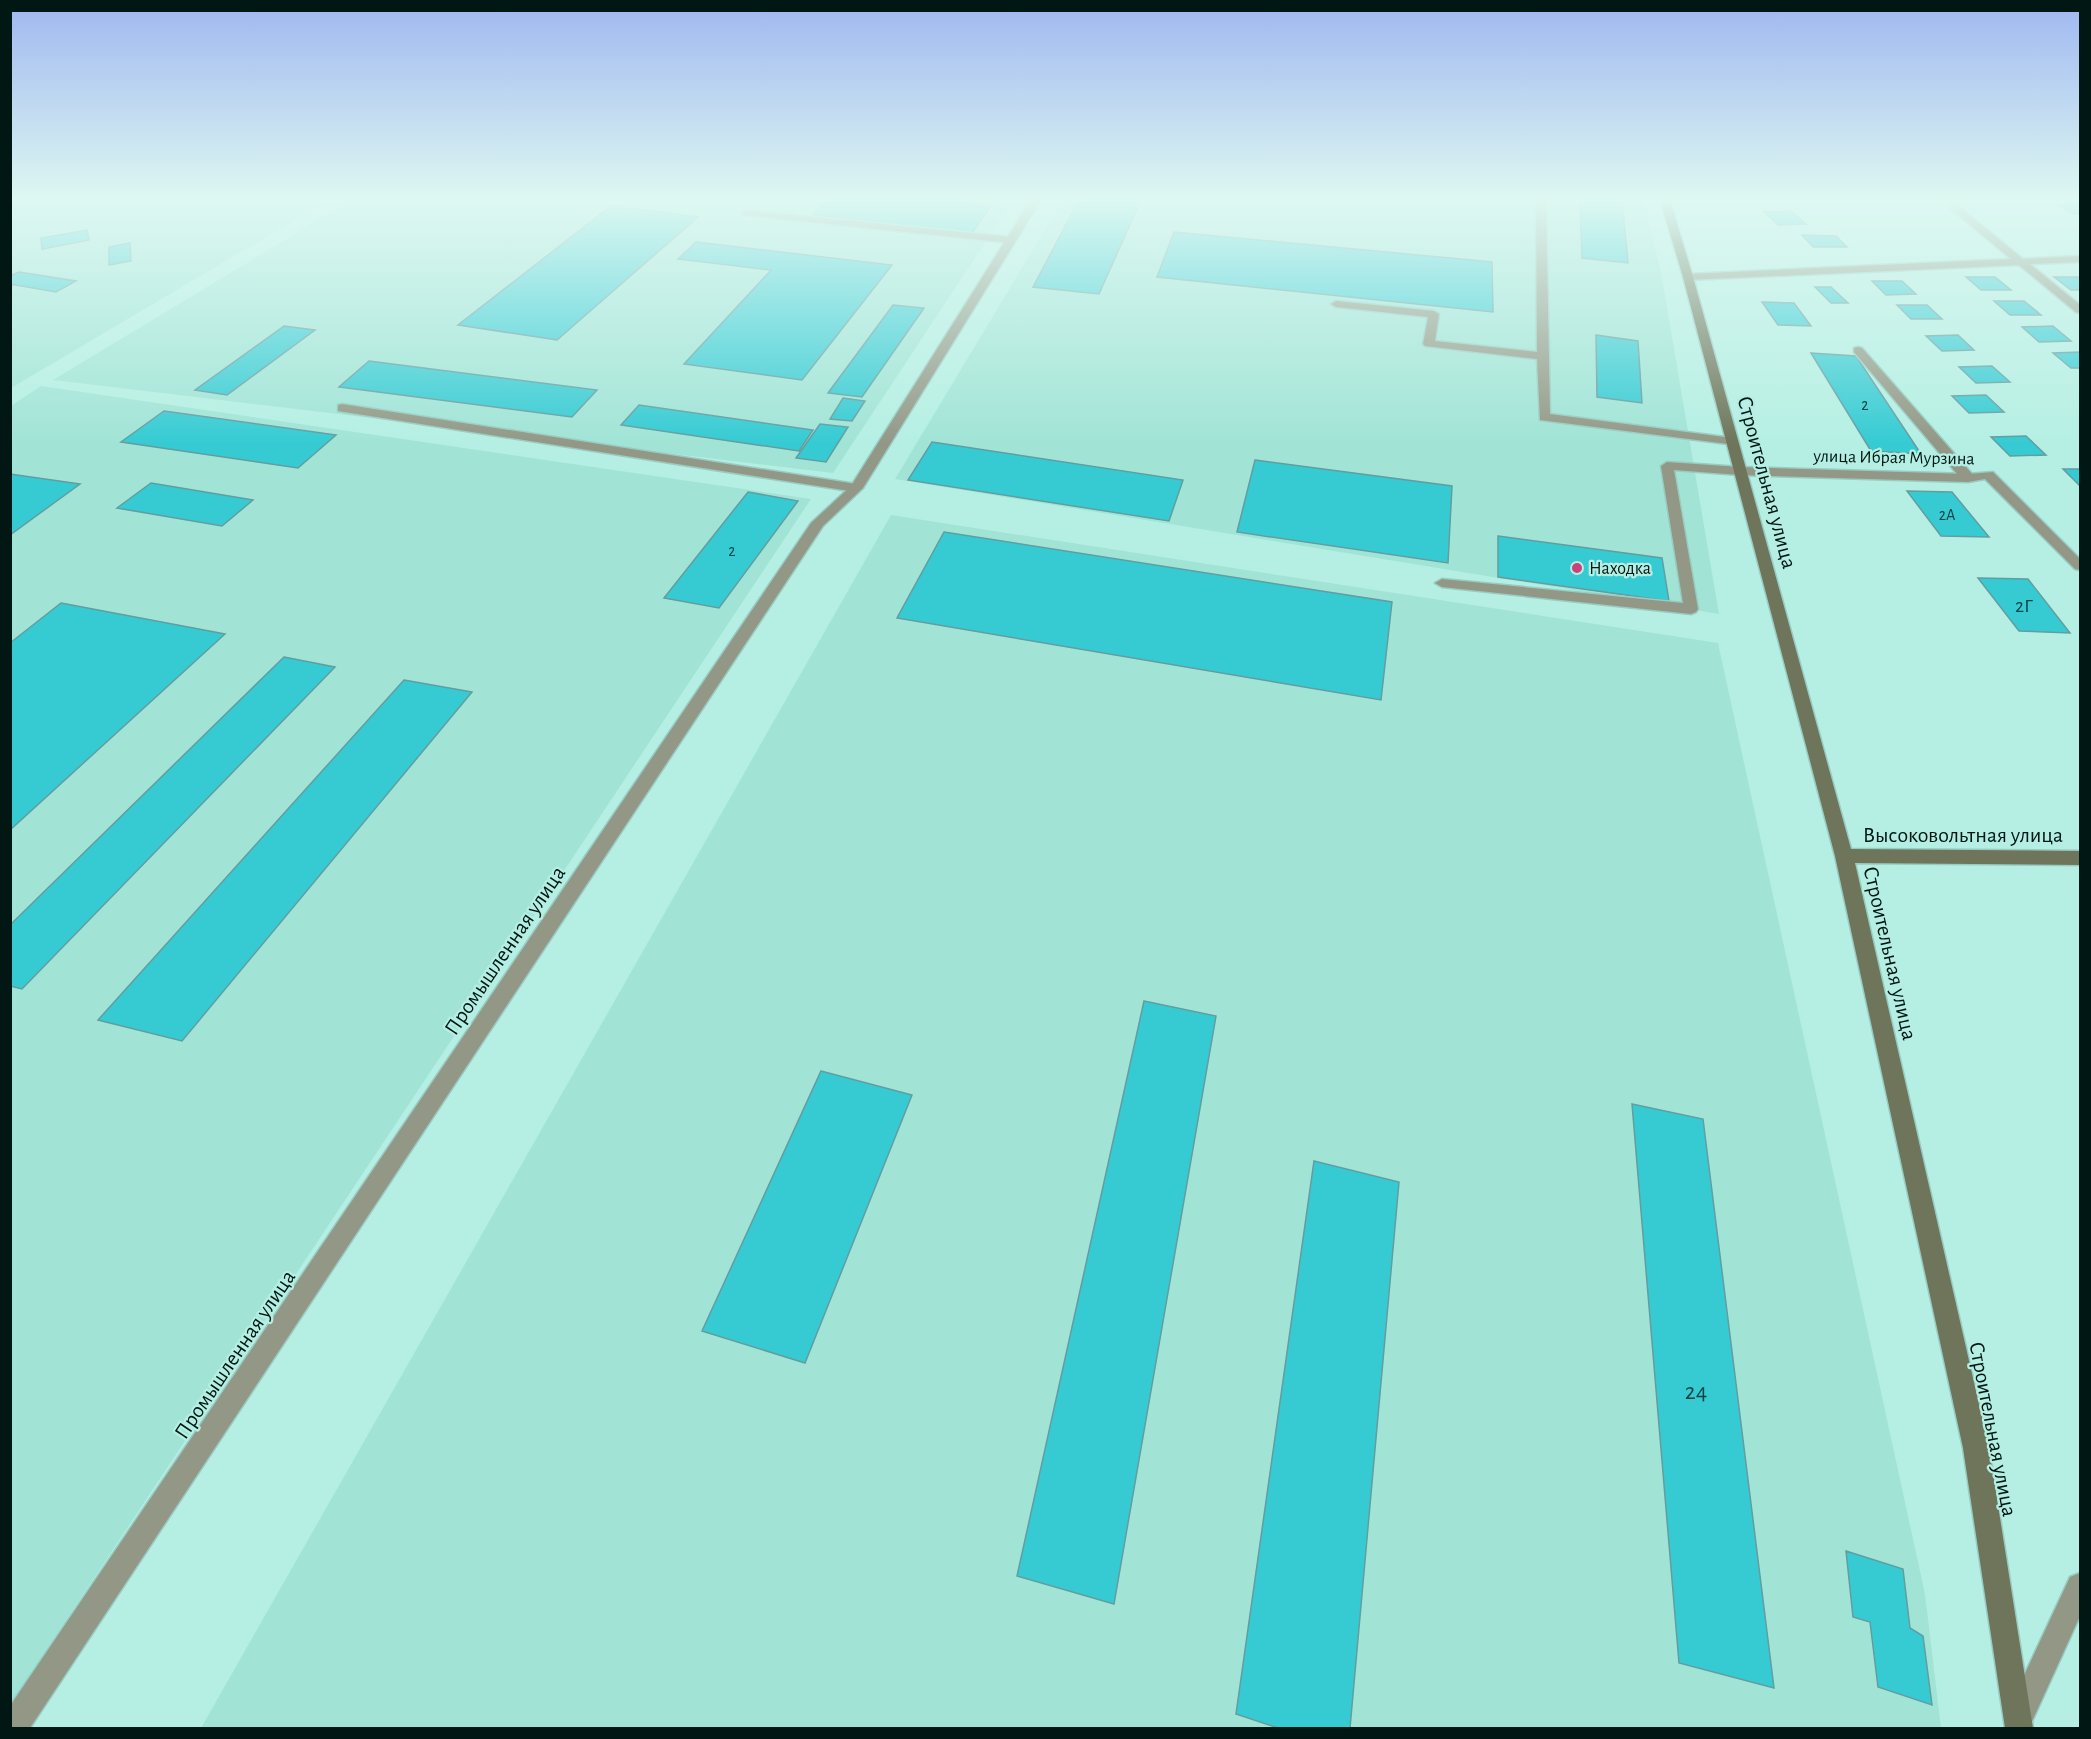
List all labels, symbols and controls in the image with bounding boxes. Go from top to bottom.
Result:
street label: Строительная улица [1733,394,1801,571]
house number: 2 [1861,397,1869,413]
street label: улица Ибрая Мурзина [1812,447,1975,468]
house number: 2А [1939,507,1956,523]
house number: 2 [728,543,736,559]
place label: Находка [1589,560,1651,578]
marker: Находка [1570,561,1584,575]
house number: 2Г [2015,596,2033,616]
street label: Высоковольтная улица [1863,824,2063,846]
street label: Промышленная улица [440,862,569,1039]
street label: Строительная улица [1859,864,1921,1042]
street label: Промышленная улица [170,1266,299,1443]
street label: Строительная улица [1965,1340,2021,1518]
house number: 24 [1685,1380,1707,1404]

